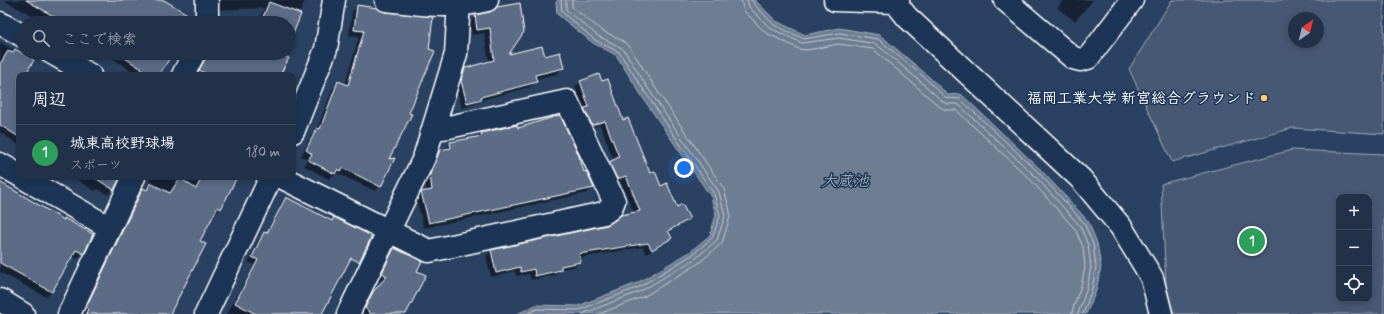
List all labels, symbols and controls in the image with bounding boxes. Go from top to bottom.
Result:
north arrow [1288,12,1324,48]
search box [16,16,296,60]
icon: search [30,27,52,49]
text: ここで検索 [62,30,137,50]
text: 周辺 [32,89,66,111]
place label: 福岡工業大学 新宮総合グラウンド [1027,89,1256,109]
marker: 福岡工業大学 新宮総合グラウンド [1259,93,1269,103]
text: 城東高校野球場 [70,134,175,154]
text: 1 [42,144,48,161]
text: 180 m [245,144,280,161]
text: スポーツ [70,157,122,174]
your location [674,158,694,178]
water label: 大蔵池 [821,171,870,192]
map controls [1336,194,1372,302]
button: + [1336,194,1372,230]
pin: 1 [1239,226,1265,256]
button: − [1336,230,1372,266]
button: locate [1336,266,1372,302]

